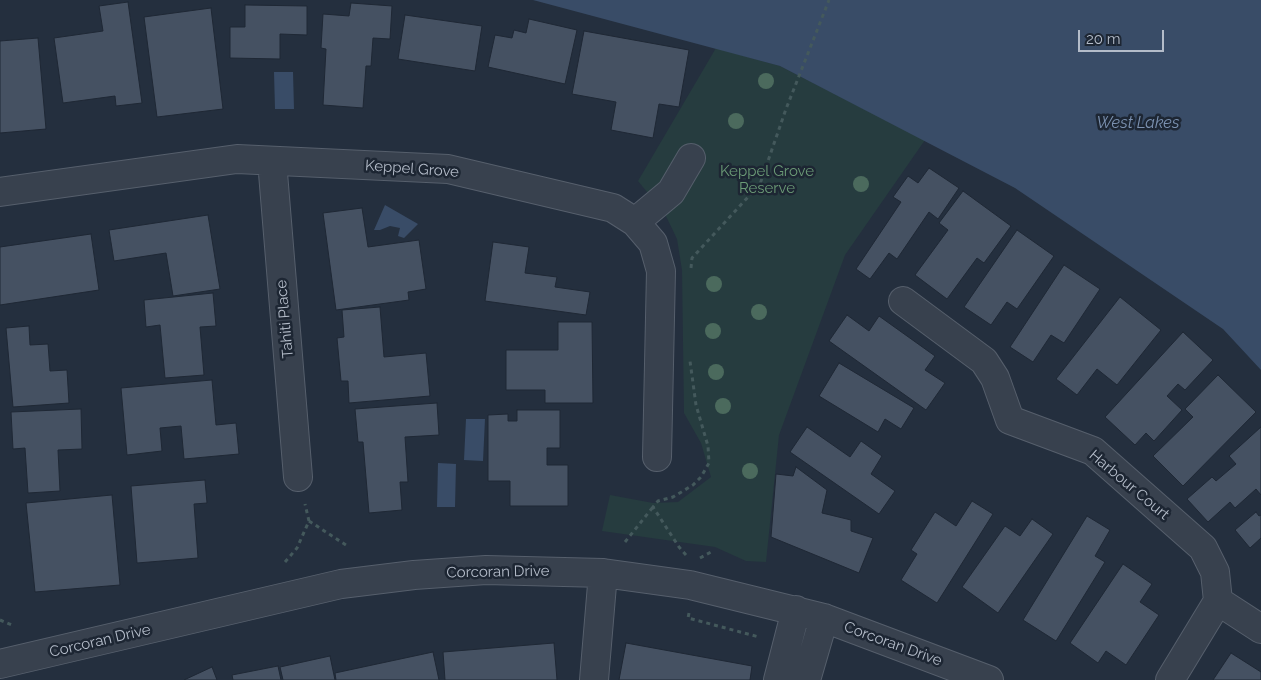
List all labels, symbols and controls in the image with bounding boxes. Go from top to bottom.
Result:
scale bar [1081,20,1167,52]
text: 20 m [1086,30,1121,48]
water label: West Lakes [1097,113,1179,133]
street label: Keppel Grove [364,157,460,181]
park label: Keppel Grove Reserve [720,162,814,197]
street label: Tahiti Place [273,279,297,359]
street label: Harbour Court [1085,446,1173,524]
street label: Corcoran Drive [446,562,550,582]
street label: Corcoran Drive [841,618,945,670]
street label: Corcoran Drive [48,621,152,661]

